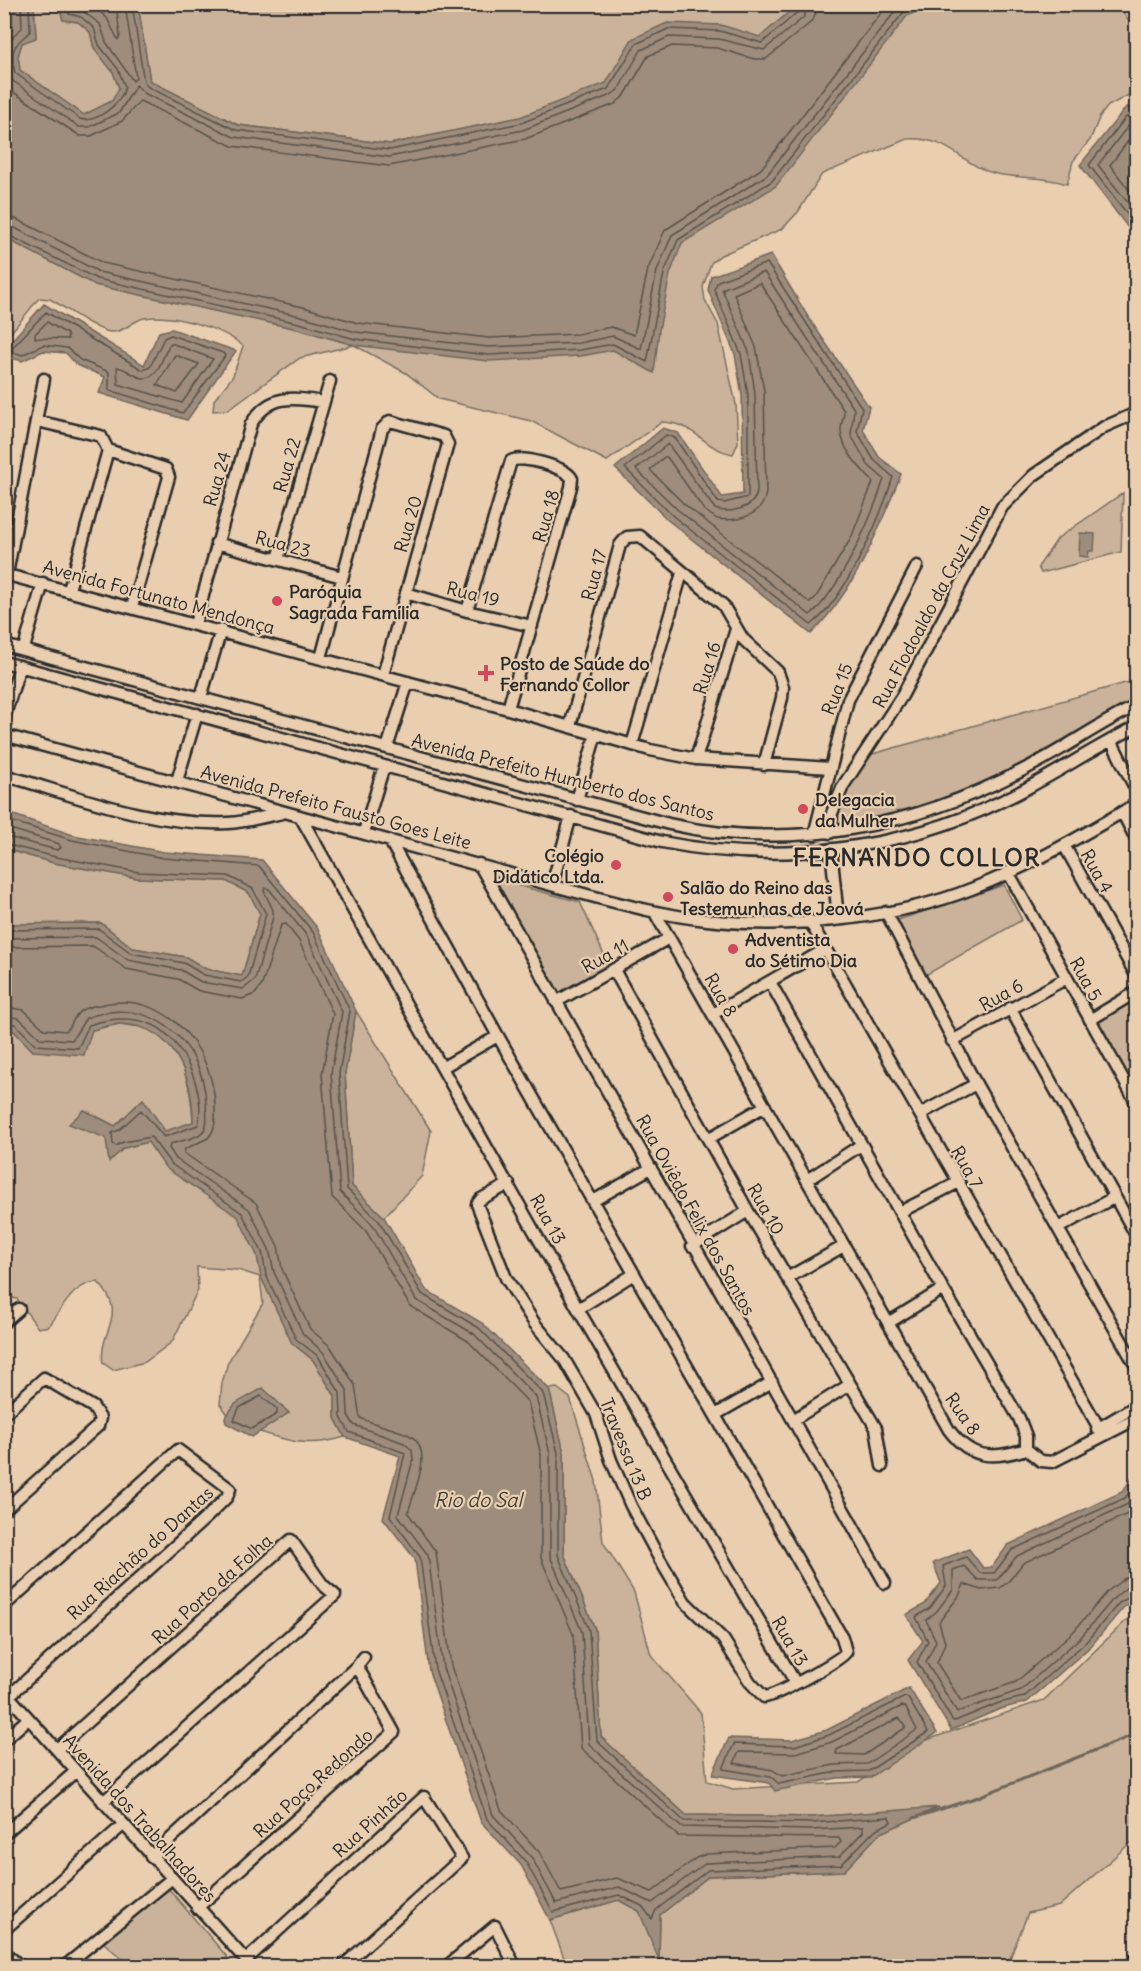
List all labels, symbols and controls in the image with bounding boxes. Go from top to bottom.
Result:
street label: Rua 22 [268,435,306,495]
street label: Rua 24 [198,449,236,509]
street label: Rua 18 [528,487,564,545]
street label: Rua 20 [389,493,427,555]
street label: Rua Flodoaldo da Cruz Lima [867,500,995,712]
street label: Rua 23 [253,526,313,562]
street label: Rua 17 [576,547,612,603]
street label: Avenida Fortunato Mendonça [41,555,277,639]
street label: Rua 19 [444,576,502,612]
place label: Paróquia Sagrada Família [289,580,420,624]
marker: Paróquia Sagrada Família [270,594,284,608]
street label: Rua 16 [688,639,726,697]
place label: Posto de Saúde do Fernando Collor [500,652,650,696]
street label: Rua 15 [816,660,858,718]
marker: Posto de Saúde do Fernando Collor [477,664,495,682]
street label: Avenida Prefeito Humberto dos Santos [409,728,717,826]
street label: Avenida Prefeito Fausto Goes Leite [198,760,474,854]
place label: Delegacia da Mulher [815,788,897,832]
marker: Delegacia da Mulher [796,802,810,816]
district label: FERNANDO COLLOR [793,842,1041,872]
place label: Colégio Didático Ltda. [493,844,604,888]
street label: Rua 4 [1076,845,1118,897]
marker: Colégio Didático Ltda. [609,858,623,872]
place label: Salão do Reino das Testemunhas de Jeová [680,876,864,920]
marker: Salão do Reino das Testemunhas de Jeová [661,890,675,904]
place label: Adventista do Sétimo Dia [745,928,857,972]
street label: Rua 11 [577,934,633,978]
marker: Adventista do Sétimo Dia [726,942,740,956]
street label: Rua 5 [1065,953,1107,1005]
street label: Rua 8 [699,969,743,1021]
street label: Rua 6 [975,974,1027,1016]
street label: Rua Oviêdo Felix dos Santos [631,1111,761,1319]
street label: Rua 7 [946,1142,988,1192]
street label: Rua 10 [742,1179,790,1239]
street label: Rua 13 [525,1190,571,1248]
street label: Rua 8 [940,1388,986,1440]
street label: Travessa 13 B [595,1394,657,1504]
street label: Rua Riachão do Dantas [62,1481,218,1625]
water label: Rio do Sal [434,1487,525,1512]
street label: Rua Porto da Folha [147,1529,277,1649]
street label: Rua 13 [767,1612,813,1670]
street label: Rua Poço Redondo [248,1723,378,1843]
street label: Avenida dos Trabalhadores [58,1729,222,1907]
street label: Rua Pinhão [328,1784,412,1862]

